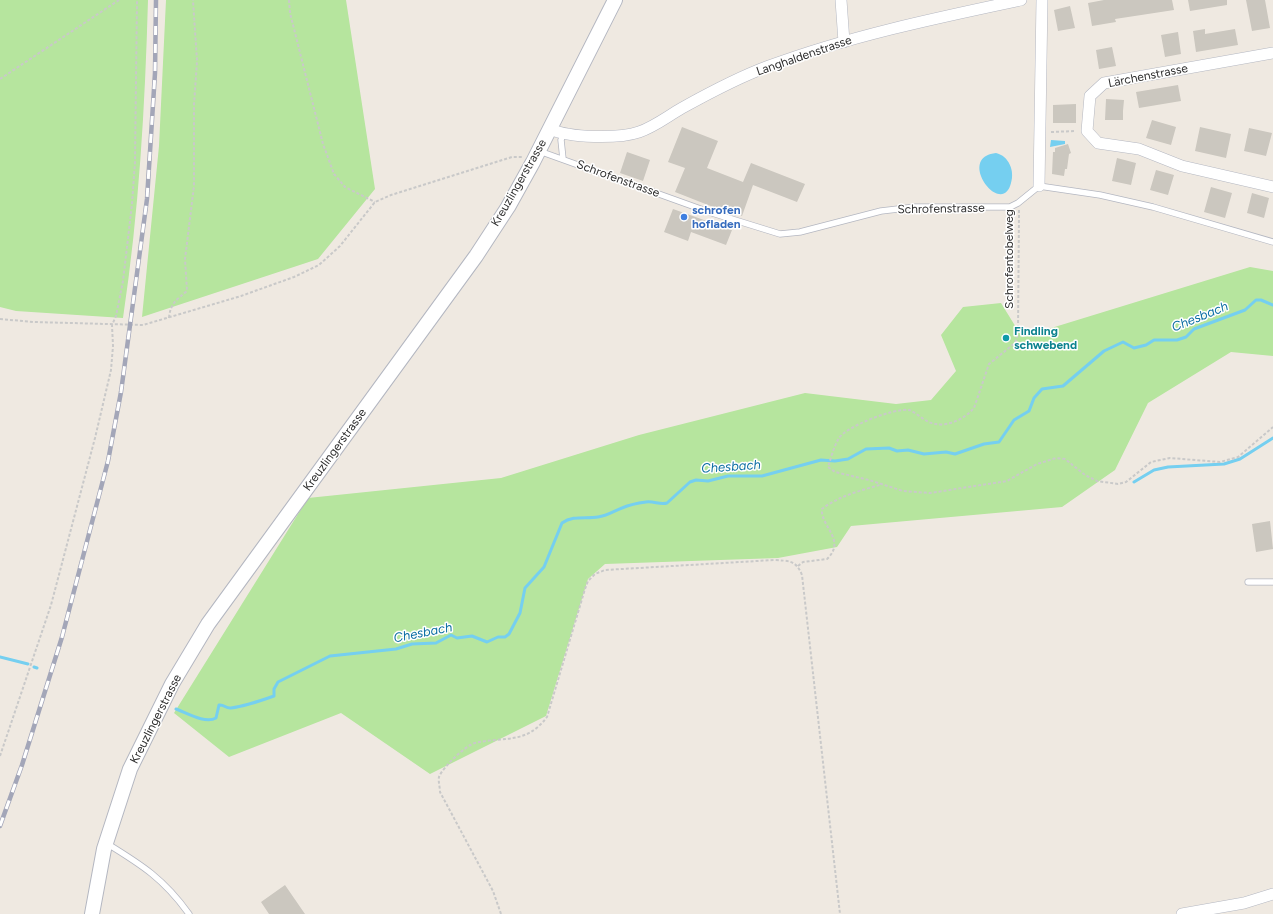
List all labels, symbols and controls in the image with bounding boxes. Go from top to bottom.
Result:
street label: Langhaldenstrasse [754,33,854,79]
street label: Lärchenstrasse [1107,61,1189,91]
street label: Kreuzlingerstrasse [488,137,550,229]
street label: Schrofenstrasse [575,157,661,201]
street label: Schrofenstrasse [897,201,985,217]
place label: schrofen hofladen [692,203,741,231]
street label: Schrofentobelweg [1002,209,1016,309]
marker: schrofen hofladen [679,212,689,222]
water label: Chesbach [1170,299,1230,335]
place label: Findling schwebend [1014,324,1077,352]
marker: Findling schwebend [1001,333,1011,343]
street label: Kreuzlingerstrasse [300,406,370,494]
water label: Chesbach [701,457,761,477]
water label: Chesbach [392,620,454,646]
street label: Kreuzlingerstrasse [127,672,185,766]

